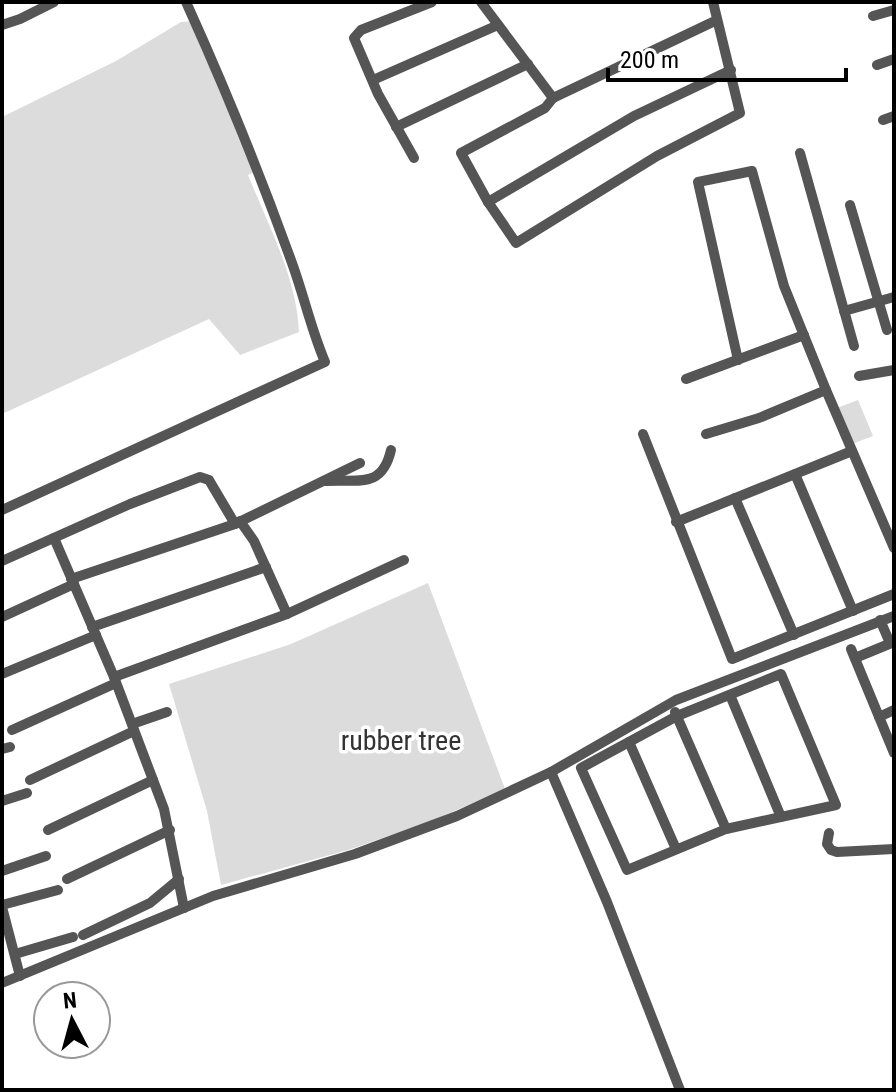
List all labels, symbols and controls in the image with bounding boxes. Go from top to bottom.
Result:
scale bar [608,32,846,82]
text: 200 m [620,46,679,74]
park label: rubber tree [341,724,461,757]
north arrow [32,980,112,1060]
text: N [62,987,78,1014]

